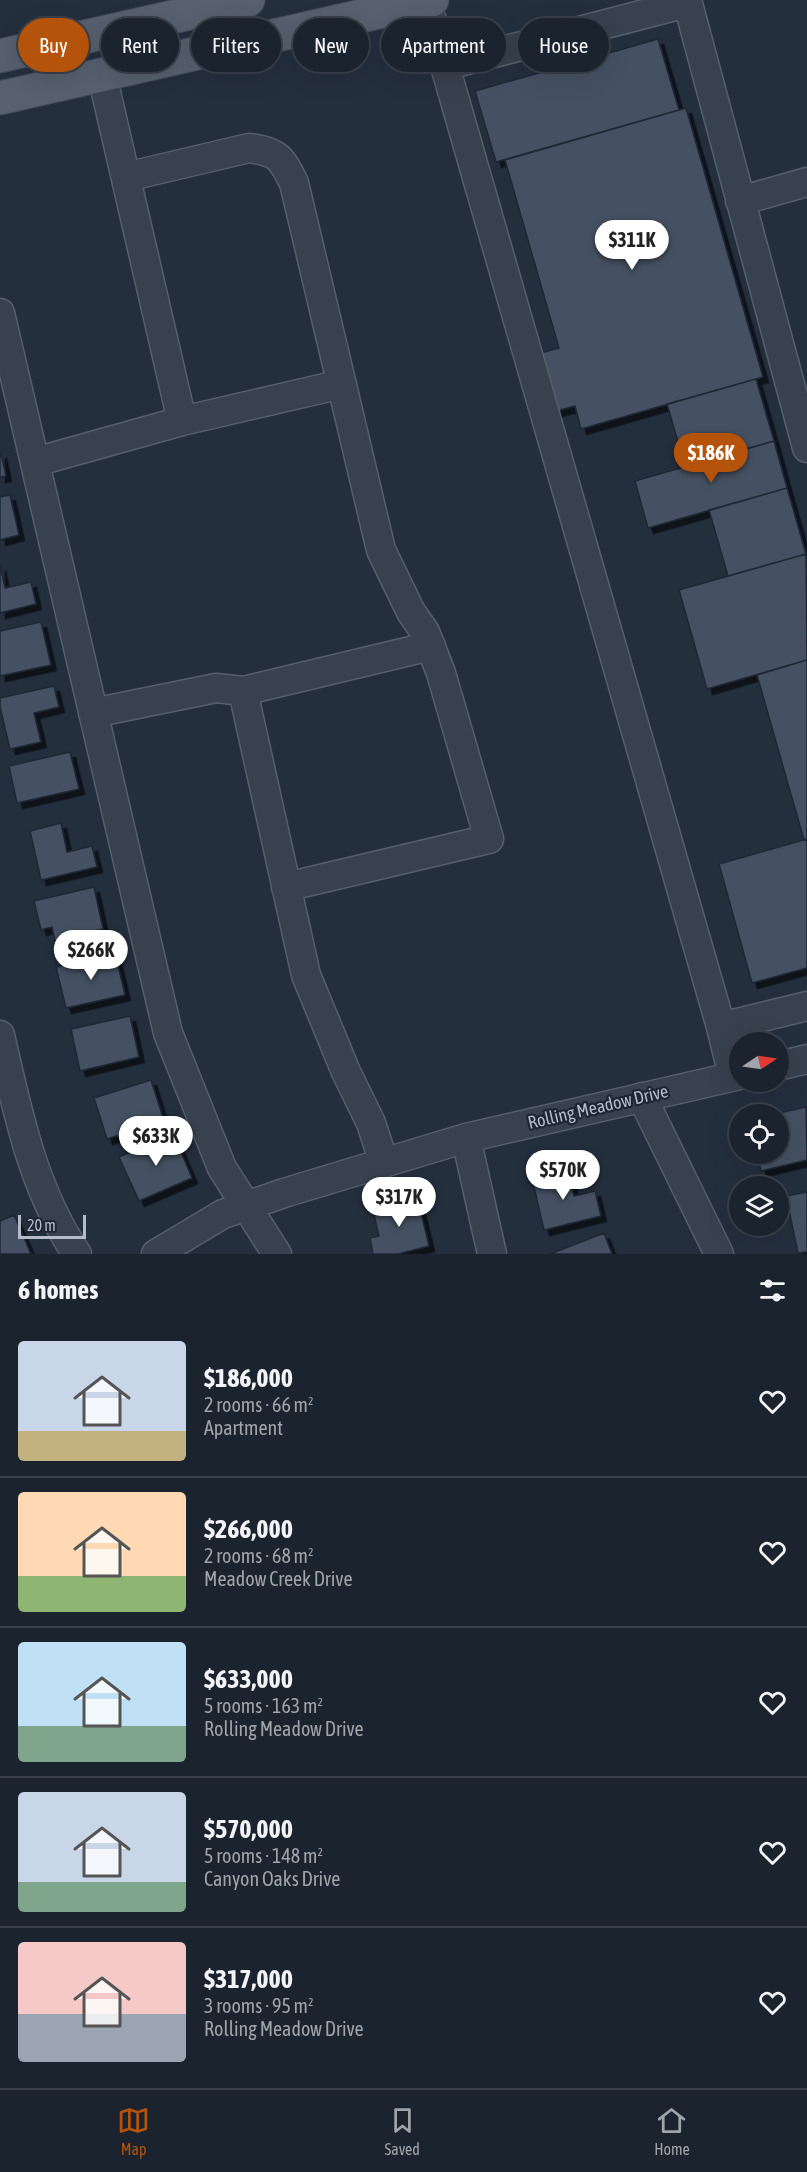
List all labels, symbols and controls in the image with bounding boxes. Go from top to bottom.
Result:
chip: Buy [18,18,89,72]
chip: Rent [101,18,179,72]
chip: Filters [191,18,281,72]
chip: New [293,18,369,72]
chip: Apartment [381,18,506,72]
chip: House [518,18,609,72]
pin: $311K [590,220,674,271]
text: $311K [609,228,655,251]
pin: $186K [669,433,753,484]
text: $186K [688,441,734,464]
pin: $266K [49,930,133,981]
text: $266K [68,938,114,961]
north arrow [729,1032,789,1092]
map controls [729,1032,789,1236]
street label: Rolling Meadow Drive [526,1080,670,1133]
button: locate [729,1104,789,1164]
pin: $633K [114,1116,198,1167]
text: $633K [133,1124,179,1147]
pin: $570K [521,1150,605,1201]
text: $570K [540,1158,586,1181]
button: layers [729,1176,789,1236]
pin: $317K [357,1177,441,1228]
text: $317K [376,1185,422,1208]
scale bar [18,1212,86,1240]
text: 20 m [27,1216,56,1234]
icon: filters [756,1274,789,1307]
text: 6 homes [18,1275,98,1305]
text: $186,000 [204,1363,293,1393]
icon: home [66,1365,138,1437]
icon: heart [756,1385,789,1418]
text: 2 rooms · 66 m² [204,1393,314,1416]
text: Apartment [204,1416,283,1439]
text: $266,000 [204,1514,293,1544]
icon: home [66,1516,138,1588]
icon: heart [756,1536,789,1569]
text: 2 rooms · 68 m² [204,1544,314,1567]
text: Meadow Creek Drive [204,1567,352,1590]
text: $633,000 [204,1664,293,1694]
icon: home [66,1666,138,1738]
icon: heart [756,1686,789,1719]
text: 5 rooms · 163 m² [204,1694,323,1717]
text: Rolling Meadow Drive [204,1717,364,1740]
text: $570,000 [204,1814,293,1844]
icon: home [66,1816,138,1888]
icon: heart [756,1836,789,1869]
text: 5 rooms · 148 m² [204,1844,323,1867]
text: Canyon Oaks Drive [204,1867,340,1890]
text: $317,000 [204,1964,293,1994]
icon: home [66,1966,138,2038]
icon: heart [756,1986,789,2019]
text: 3 rooms · 95 m² [204,1994,314,2017]
text: Rolling Meadow Drive [204,2017,364,2040]
tab: Map [117,2104,150,2158]
tab: Saved [384,2104,420,2158]
tab: Home [654,2104,690,2158]

